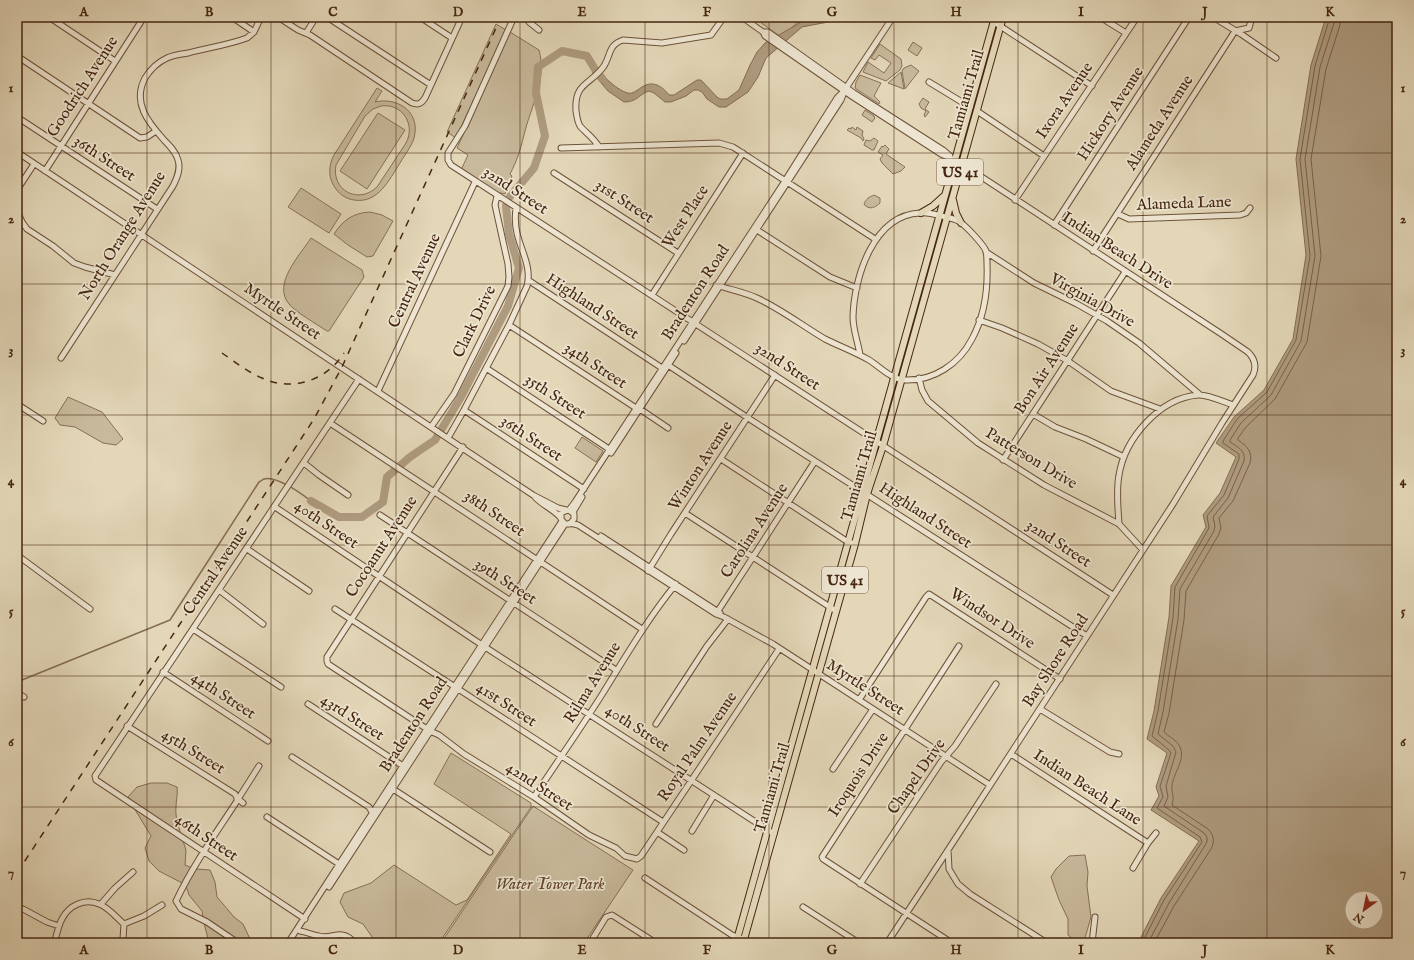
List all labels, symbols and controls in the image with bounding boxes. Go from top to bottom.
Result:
text: A [79,4,90,21]
text: B [205,4,214,21]
text: C [328,4,338,21]
text: D [453,4,464,21]
text: E [577,4,587,21]
text: F [703,4,712,21]
text: G [827,4,838,21]
text: H [950,4,962,21]
text: I [1078,4,1084,21]
text: J [1200,4,1208,21]
text: K [1325,4,1335,21]
street label: Goodrich Avenue [43,33,123,141]
street label: Tamiami Trail [945,47,990,142]
street label: Ixora Avenue [1032,59,1098,143]
street label: Hickory Avenue [1073,63,1149,165]
street label: Alameda Avenue [1121,72,1198,175]
text: 1 [9,80,14,97]
text: 1 [1401,80,1406,97]
street label: 36th Street [69,132,139,187]
road number: US 41 [937,159,983,185]
street label: 32nd Street [479,163,552,220]
street label: North Orange Avenue [75,168,171,304]
street label: 31st Street [591,176,658,229]
street label: West Place [658,182,714,252]
street label: Alameda Lane [1135,192,1232,216]
street label: Indian Beach Drive [1058,208,1176,294]
text: 2 [8,211,14,228]
text: 2 [1400,211,1406,228]
street label: Central Avenue [384,230,446,332]
street label: Bradenton Road [658,241,735,345]
street label: Virginia Drive [1045,269,1138,333]
street label: Highland Street [542,270,643,345]
street label: Myrtle Street [240,279,325,345]
street label: Clark Drive [449,283,501,361]
street label: Bon Air Avenue [1010,320,1084,418]
street label: 34th Street [560,338,631,394]
street label: 32nd Street [751,339,824,396]
text: 3 [9,342,14,359]
text: 3 [1401,342,1406,359]
street label: 35th Street [521,370,590,424]
street label: 36th Street [496,412,566,467]
street label: Winton Avenue [665,417,737,515]
street label: Patterson Drive [981,424,1081,494]
street label: Tamiami Trail [838,428,883,523]
text: 4 [8,473,15,490]
text: 4 [1400,473,1407,490]
street label: Highland Street [875,479,976,554]
street label: Carolina Avenue [717,480,793,582]
street label: 38th Street [460,486,529,542]
street label: Cocoanut Avenue [342,492,422,602]
street label: 40th Street [290,496,362,554]
street label: 32nd Street [1022,516,1095,573]
street label: Central Avenue [179,523,253,619]
street label: 39th Street [470,554,540,610]
road number: US 41 [822,567,868,593]
street label: Windsor Drive [946,584,1038,654]
text: 5 [9,603,14,620]
text: 5 [1401,603,1406,620]
street label: Bay Shore Road [1019,610,1094,711]
street label: Rilma Avenue [560,639,626,727]
street label: Myrtle Street [822,655,908,721]
street label: 44th Street [187,668,259,725]
street label: Bradenton Road [376,673,453,777]
street label: 41st Street [472,678,540,732]
street label: Royal Palm Avenue [654,688,742,806]
street label: 43rd Street [317,690,388,746]
street label: 40th Street [601,701,673,758]
street label: 45th Street [158,725,229,780]
street label: Iroquois Drive [824,729,894,821]
text: 6 [8,734,14,751]
text: 6 [1400,734,1406,751]
street label: Chapel Drive [884,735,950,819]
street label: Tamiami Trail [751,740,796,835]
street label: Indian Beach Lane [1029,746,1145,830]
street label: 42nd Street [502,758,577,816]
street label: 46th Street [171,810,242,867]
text: 7 [8,865,14,882]
text: 7 [1400,865,1406,882]
park label: Water Tower Park [495,875,605,895]
north arrow [1344,890,1384,930]
text: N [1351,909,1368,927]
text: A [79,942,90,959]
text: B [205,942,214,959]
text: C [328,942,338,959]
text: D [453,942,464,959]
text: E [577,942,587,959]
text: F [703,942,712,959]
text: G [827,942,838,959]
text: H [950,942,962,959]
text: I [1078,942,1084,959]
text: J [1200,942,1208,959]
text: K [1325,942,1335,959]

